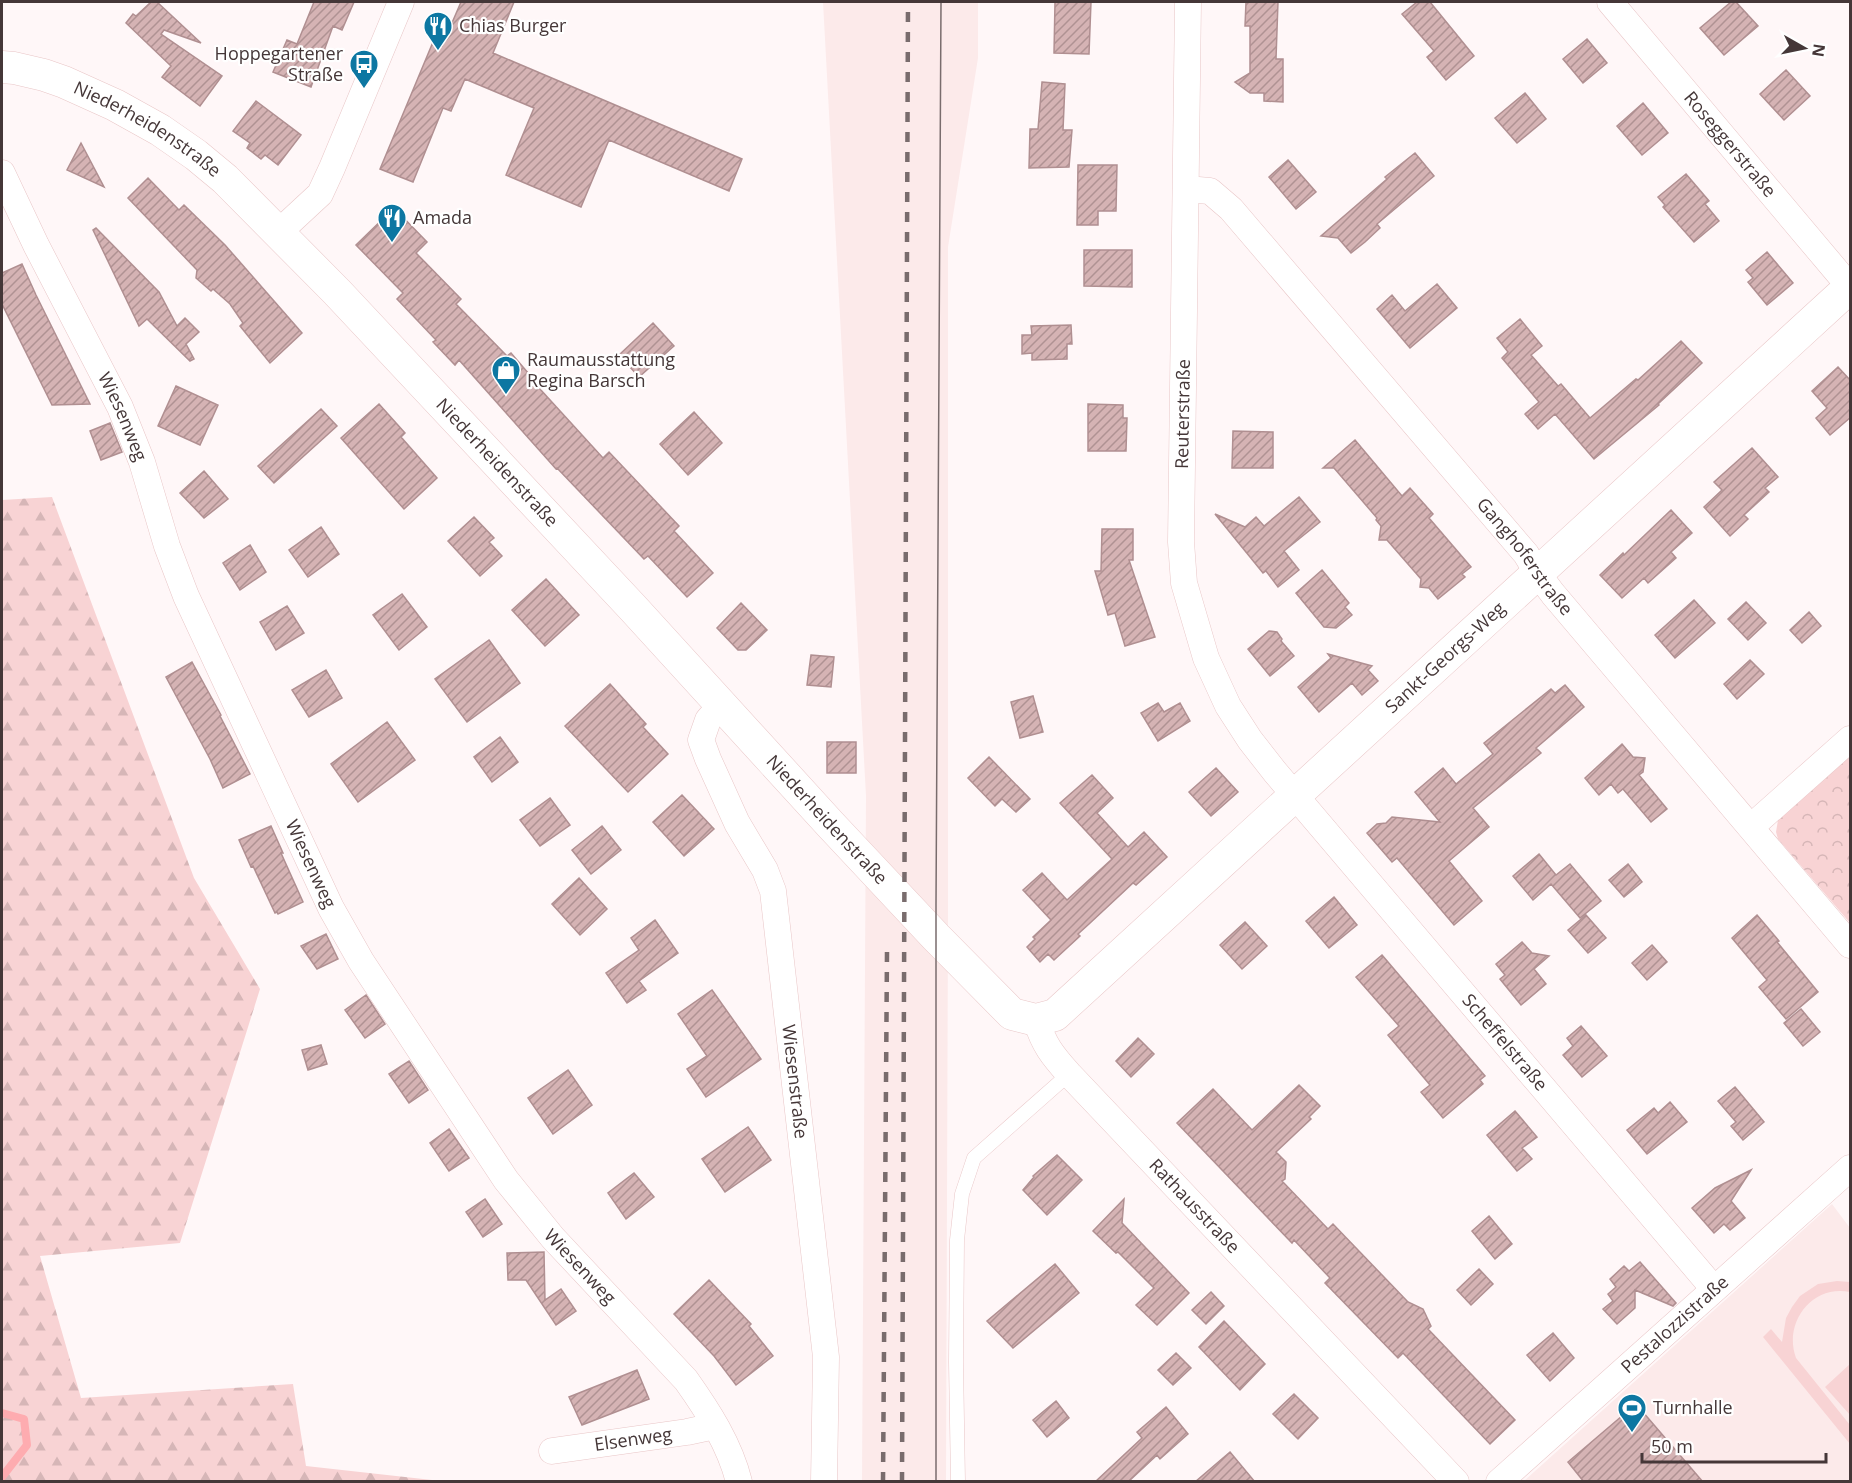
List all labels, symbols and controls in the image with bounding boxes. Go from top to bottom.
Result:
restaurant icon: Chias Burger [422,10,454,52]
place label: Chias Burger [459,13,567,37]
north arrow [1774,18,1834,78]
place label: Hoppegartener Straße [215,41,344,86]
text: N [1807,42,1831,58]
bus stop icon: Hoppegartener Straße [348,48,380,90]
street label: Niederheidenstraße [70,75,227,182]
street label: Roseggerstraße [1679,86,1782,202]
restaurant icon: Amada [376,202,408,244]
place label: Amada [413,205,472,229]
place label: Raumausstattung Regina Barsch [527,347,675,392]
shop icon: Raumausstattung Regina Barsch [490,354,522,396]
street label: Reuterstraße [1169,359,1195,469]
street label: Wiesenweg [93,368,153,465]
street label: Niederheidenstraße [431,392,564,532]
street label: Ganghoferstraße [1472,492,1579,620]
street label: Sankt-Georgs-Weg [1379,596,1510,718]
street label: Niederheidenstraße [762,749,893,889]
street label: Wiesenweg [281,816,342,912]
street label: Scheffelstraße [1457,988,1553,1095]
street label: Wiesenstraße [777,1023,814,1140]
street label: Rathausstraße [1144,1153,1246,1258]
street label: Wiesenweg [539,1223,622,1309]
street label: Pestalozzistraße [1615,1269,1733,1378]
sports icon: Turnhalle [1616,1392,1648,1434]
place label: Turnhalle [1653,1395,1733,1419]
street label: Elsenweg [593,1421,674,1456]
scale bar [1642,1426,1826,1464]
text: 50 m [1651,1434,1693,1458]

